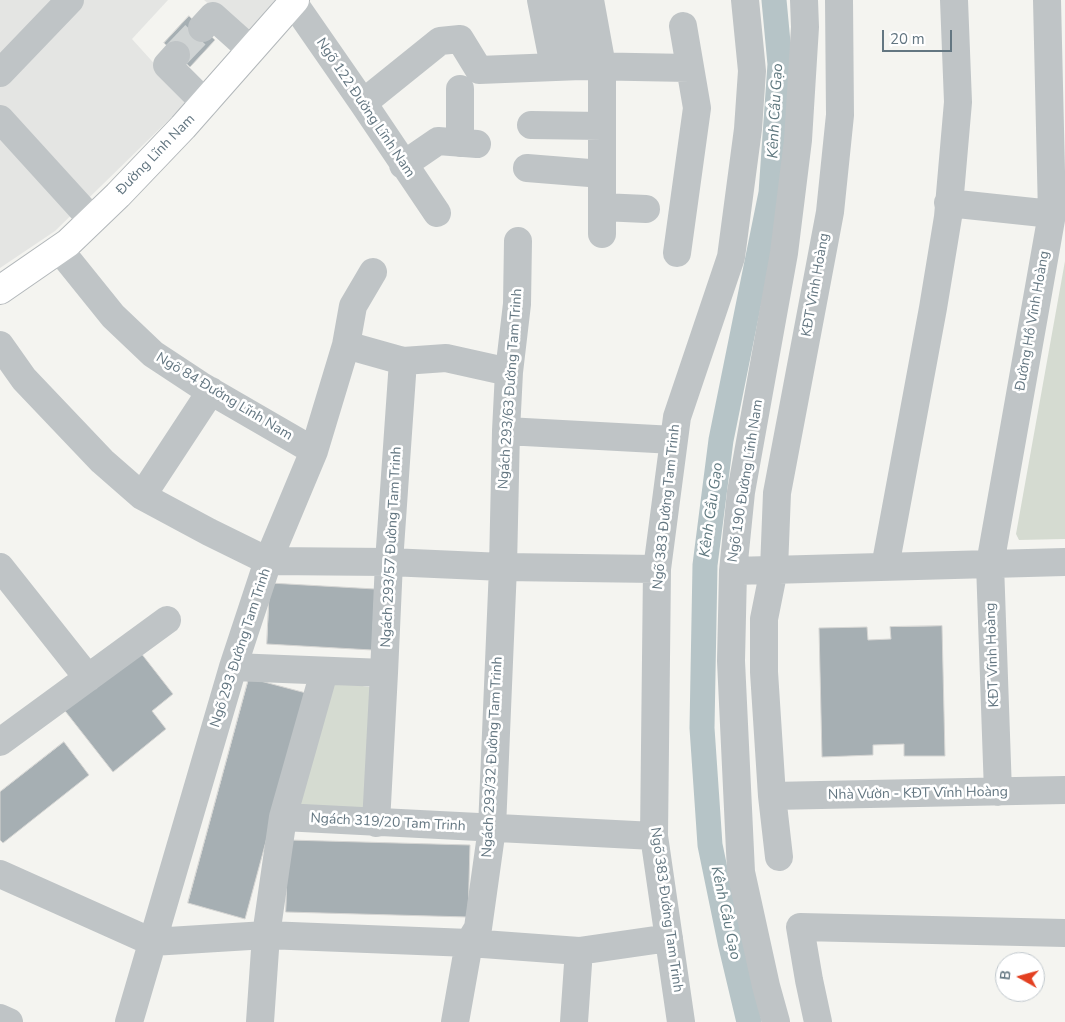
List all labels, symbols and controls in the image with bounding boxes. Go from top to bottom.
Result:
scale bar [885,20,955,52]
text: 20 m [890,29,925,49]
street label: Ngõ 122 Đường Lĩnh Nam [312,35,418,181]
water label: Kênh Cầu Gạo [765,63,787,159]
street label: Đường Lĩnh Nam [113,111,199,199]
street label: KĐT Vĩnh Hoàng [799,232,833,338]
street label: Đường Hồ Vĩnh Hoàng [1012,250,1054,392]
street label: Ngách 293/63 Đường Tam Trinh [496,288,526,490]
street label: Ngõ 84 Đường Lĩnh Nam [153,350,295,444]
street label: Ngõ 190 Đường Lĩnh Nam [725,398,767,564]
street label: Ngõ 383 Đường Tam Trinh [650,423,684,591]
street label: Ngách 293/57 Đường Tam Trinh [378,446,406,648]
water label: Kênh Cầu Gạo [696,462,728,558]
street label: Ngõ 293 Đường Tam Trinh [207,566,275,730]
street label: KĐT Vĩnh Hoàng [983,602,1003,708]
street label: Ngách 293/32 Đường Tam Trinh [479,656,507,858]
street label: Nhà Vườn - KĐT Vĩnh Hoàng [828,784,1008,804]
street label: Ngách 319/20 Tam Trinh [310,811,466,835]
street label: Ngõ 383 Đường Tam Trinh [646,826,686,994]
water label: Kênh Cầu Gạo [706,865,744,961]
north arrow [995,952,1045,1002]
text: B [996,969,1016,981]

